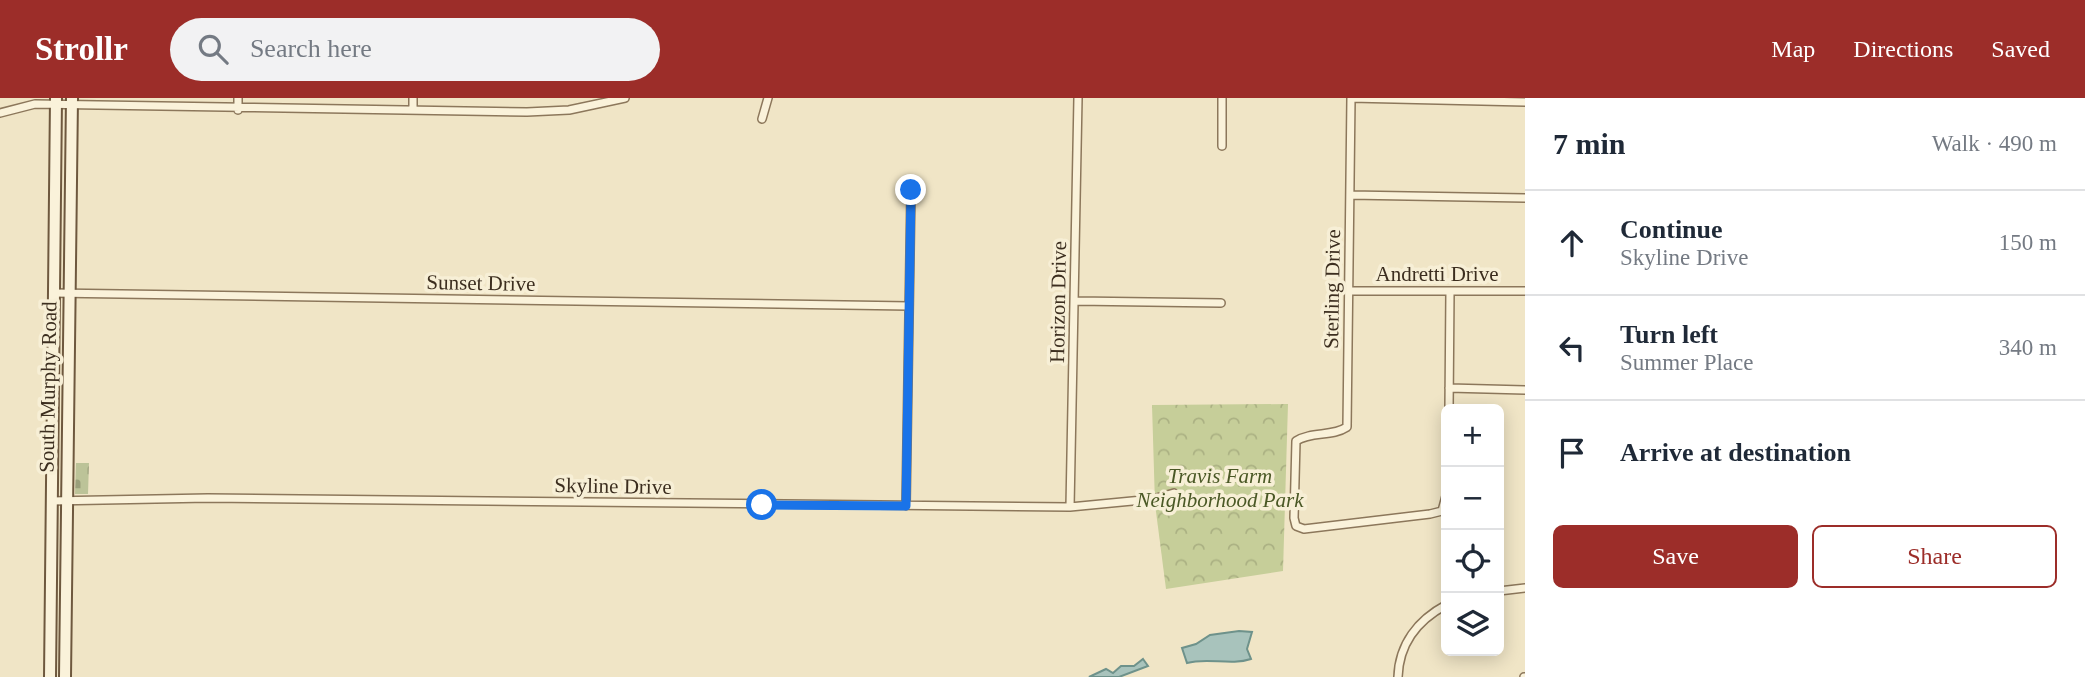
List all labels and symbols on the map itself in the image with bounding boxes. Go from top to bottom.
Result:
route end [895,174,926,205]
street label: Sterling Drive [1319,229,1345,349]
street label: Horizon Drive [1045,241,1071,363]
street label: Andretti Drive [1375,262,1499,286]
street label: Sunset Drive [426,270,536,296]
street label: South Murphy Road [35,301,62,473]
park label: Travis Farm Neighborhood Park [1135,464,1304,512]
street label: Skyline Drive [554,473,672,499]
route start [746,489,777,520]

